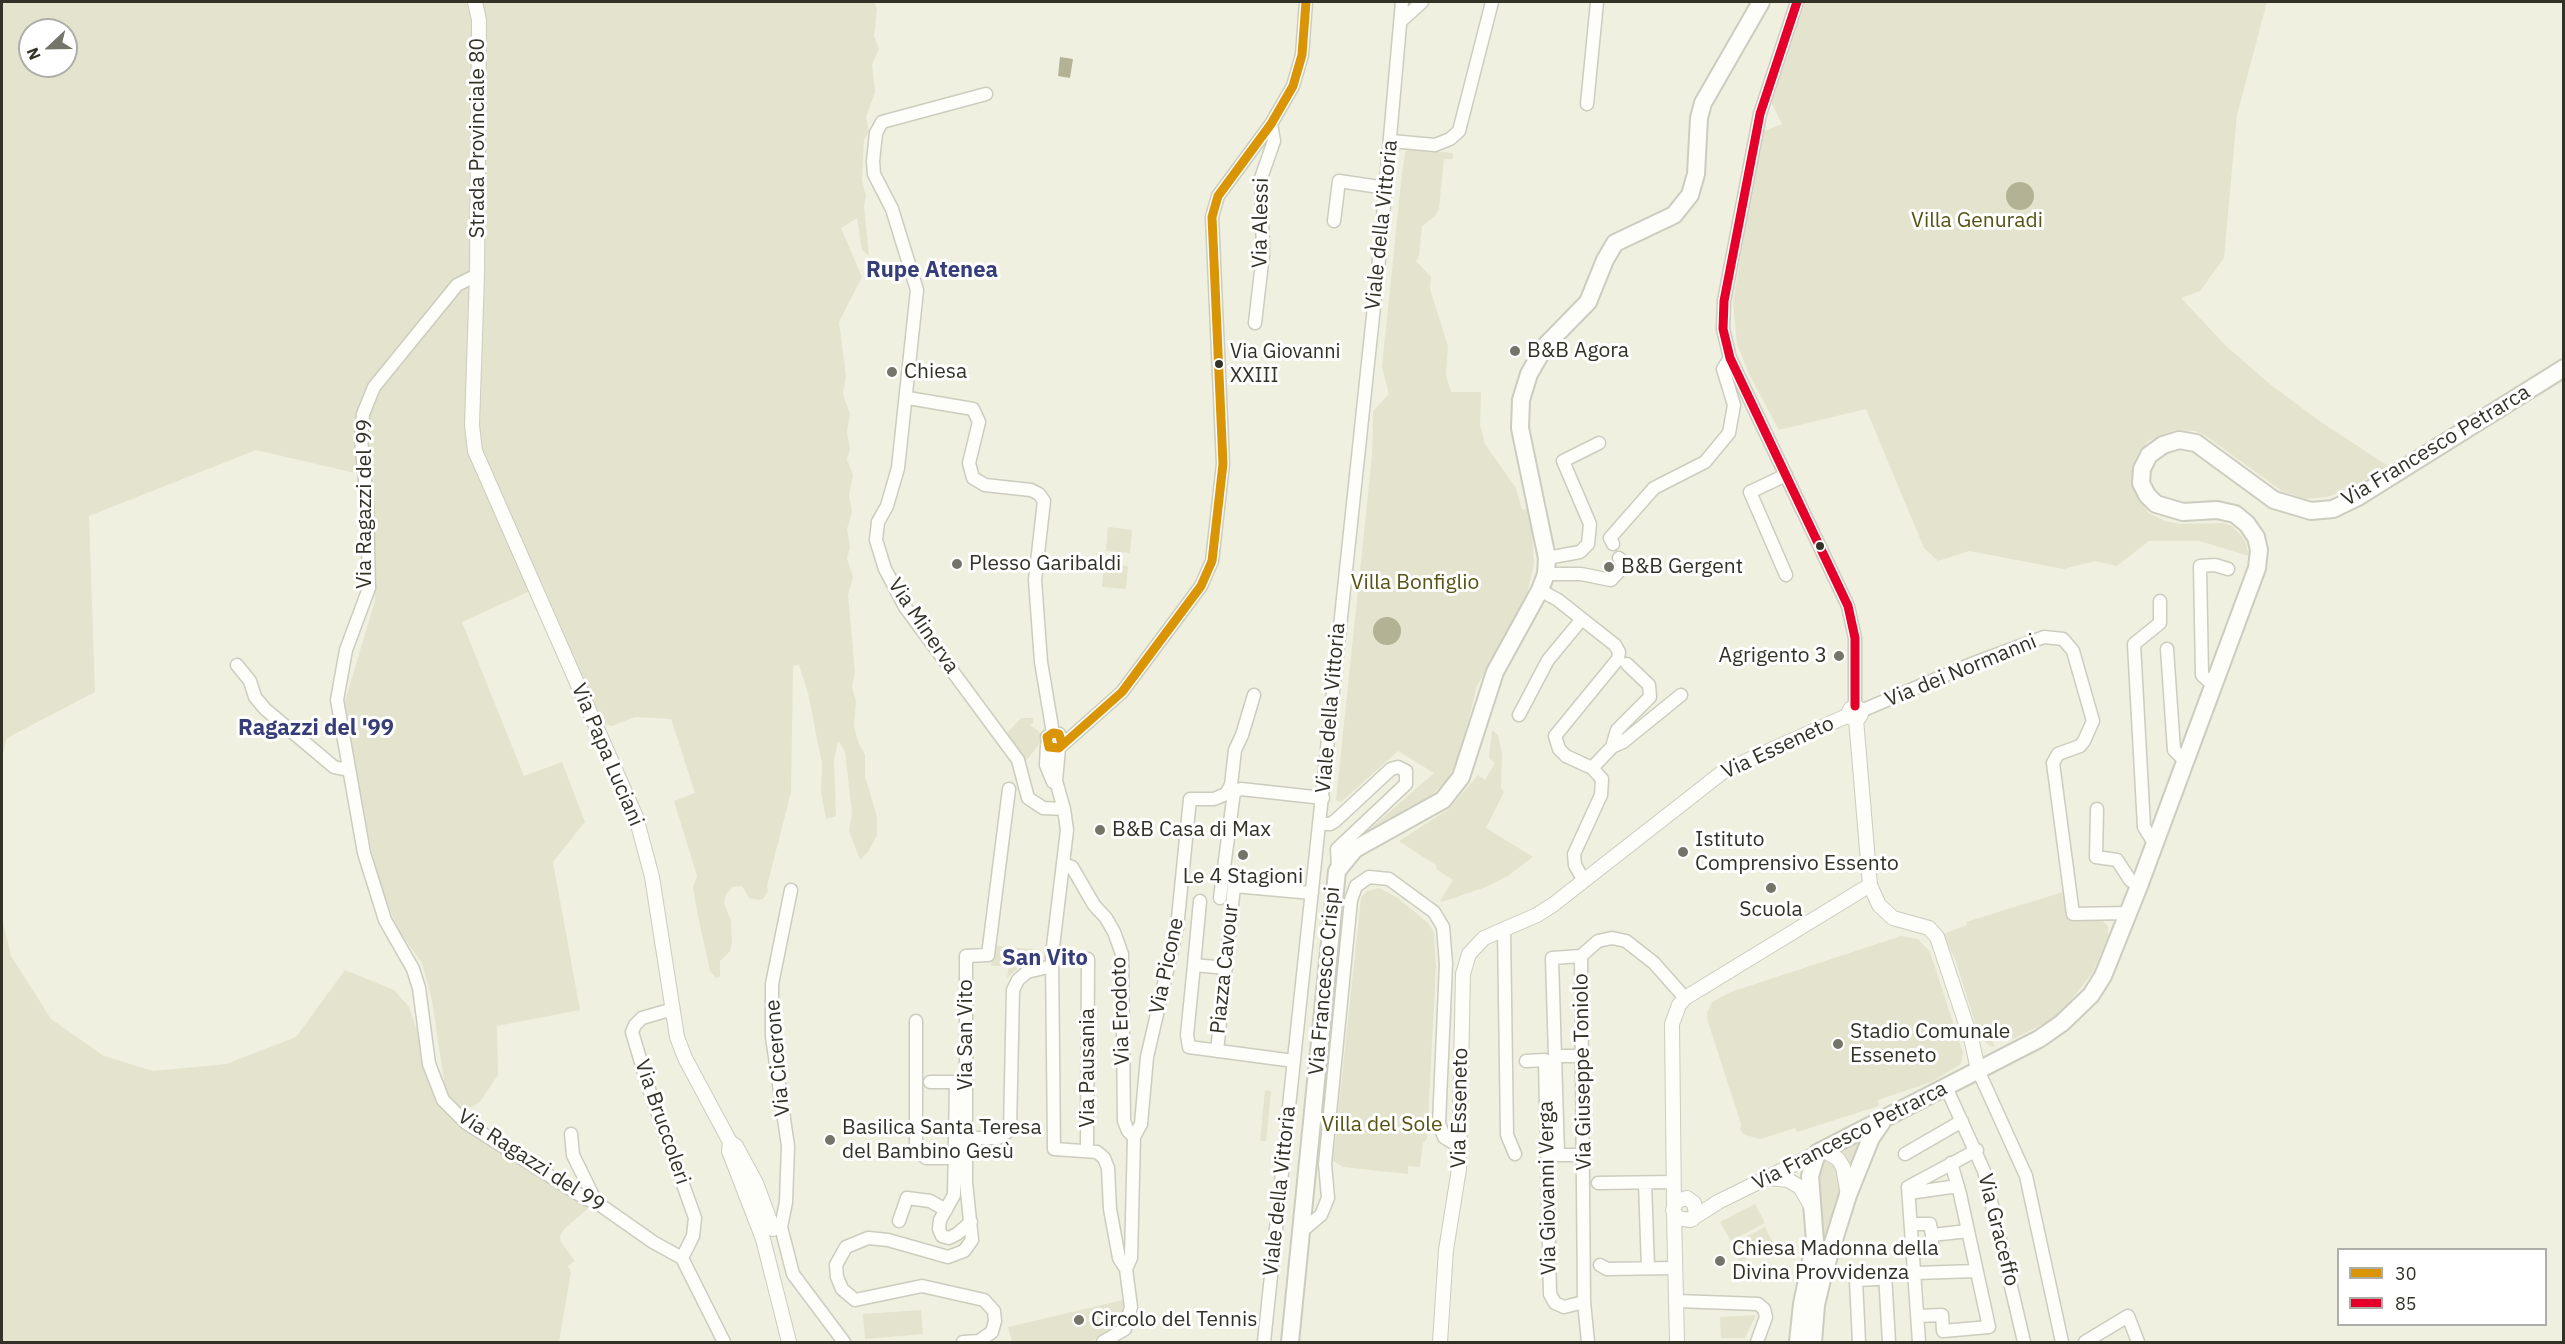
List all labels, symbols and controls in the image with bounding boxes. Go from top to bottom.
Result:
north arrow [18,18,78,78]
street label: Strada Provinciale 80 [465,38,491,238]
text: N [22,45,45,63]
street label: Viale della Vittoria [1361,139,1403,311]
street label: Via Alessi [1248,178,1274,268]
park label: Villa Genuradi [1911,208,2043,234]
district label: Rupe Atenea [866,258,998,284]
place label: B&B Agora [1527,338,1629,364]
place label: Via Giovanni XXIII [1230,340,1341,387]
marker: B&B Agora [1508,344,1522,358]
marker: Via Giovanni XXIII [1213,358,1225,370]
place label: Chiesa [904,359,967,385]
marker: Chiesa [885,365,899,379]
street label: Via Francesco Petrarca [2337,380,2535,512]
street label: Via Ragazzi del 99 [352,419,378,589]
unlabelled marker [1814,540,1826,552]
place label: Plesso Garibaldi [969,551,1121,577]
place label: B&B Gergent [1621,554,1743,580]
marker: Plesso Garibaldi [950,557,964,571]
marker: B&B Gergent [1602,560,1616,574]
park label: Villa Bonfiglio [1351,570,1479,596]
street label: Via Minerva [882,574,964,678]
street label: Viale della Vittoria [1311,622,1351,794]
street label: Via dei Normanni [1882,629,2040,713]
place label: Agrigento 3 [1718,643,1827,669]
marker: Agrigento 3 [1832,649,1846,663]
street label: Via Papa Luciani [566,680,648,830]
street label: Via Esseneto [1718,711,1838,785]
district label: Ragazzi del '99 [238,716,394,742]
place label: B&B Casa di Max [1112,817,1271,843]
marker: B&B Casa di Max [1093,823,1107,837]
place label: Istituto Comprensivo Essento [1695,827,1899,877]
marker: Istituto Comprensivo Essento [1676,845,1690,859]
marker: Le 4 Stagioni [1236,848,1250,862]
place label: Le 4 Stagioni [1183,864,1303,890]
marker: Scuola [1764,881,1778,895]
street label: Via Francesco Crispi [1304,886,1346,1076]
place label: Scuola [1739,897,1803,923]
street label: Piazza Cavour [1206,903,1244,1035]
street label: Via Picone [1145,916,1189,1016]
district label: San Vito [1002,946,1088,972]
street label: Via Erodoto [1107,956,1135,1066]
street label: Via Giuseppe Toniolo [1569,973,1597,1171]
street label: Via San Vito [953,979,979,1091]
street label: Via Cicerone [760,998,796,1118]
street label: Via Pausania [1075,1008,1101,1128]
place label: Stadio Comunale Esseneto [1850,1019,2010,1069]
marker: Stadio Comunale Esseneto [1831,1037,1845,1051]
street label: Via Esseneto [1446,1047,1474,1169]
street label: Via Bruccoleri [629,1056,695,1188]
street label: Via Francesco Petrarca [1748,1076,1952,1196]
street label: Via Giovanni Verga [1534,1101,1562,1275]
street label: Via Ragazzi del 99 [453,1104,609,1218]
street label: Viale della Vittoria [1259,1105,1301,1277]
park label: Villa del Sole [1321,1112,1443,1138]
place label: Basilica Santa Teresa del Bambino Gesù [842,1115,1042,1165]
marker: Basilica Santa Teresa del Bambino Gesù [823,1133,837,1147]
street label: Via Graceffo [1972,1171,2024,1289]
place label: Chiesa Madonna della Divina Provvidenza [1732,1236,1939,1286]
legend [2337,1248,2547,1326]
marker: Chiesa Madonna della Divina Provvidenza [1713,1254,1727,1268]
text: 30 [2395,1262,2417,1285]
text: 85 [2395,1292,2417,1315]
place label: Circolo del Tennis [1091,1307,1257,1333]
marker: Circolo del Tennis [1072,1313,1086,1327]

